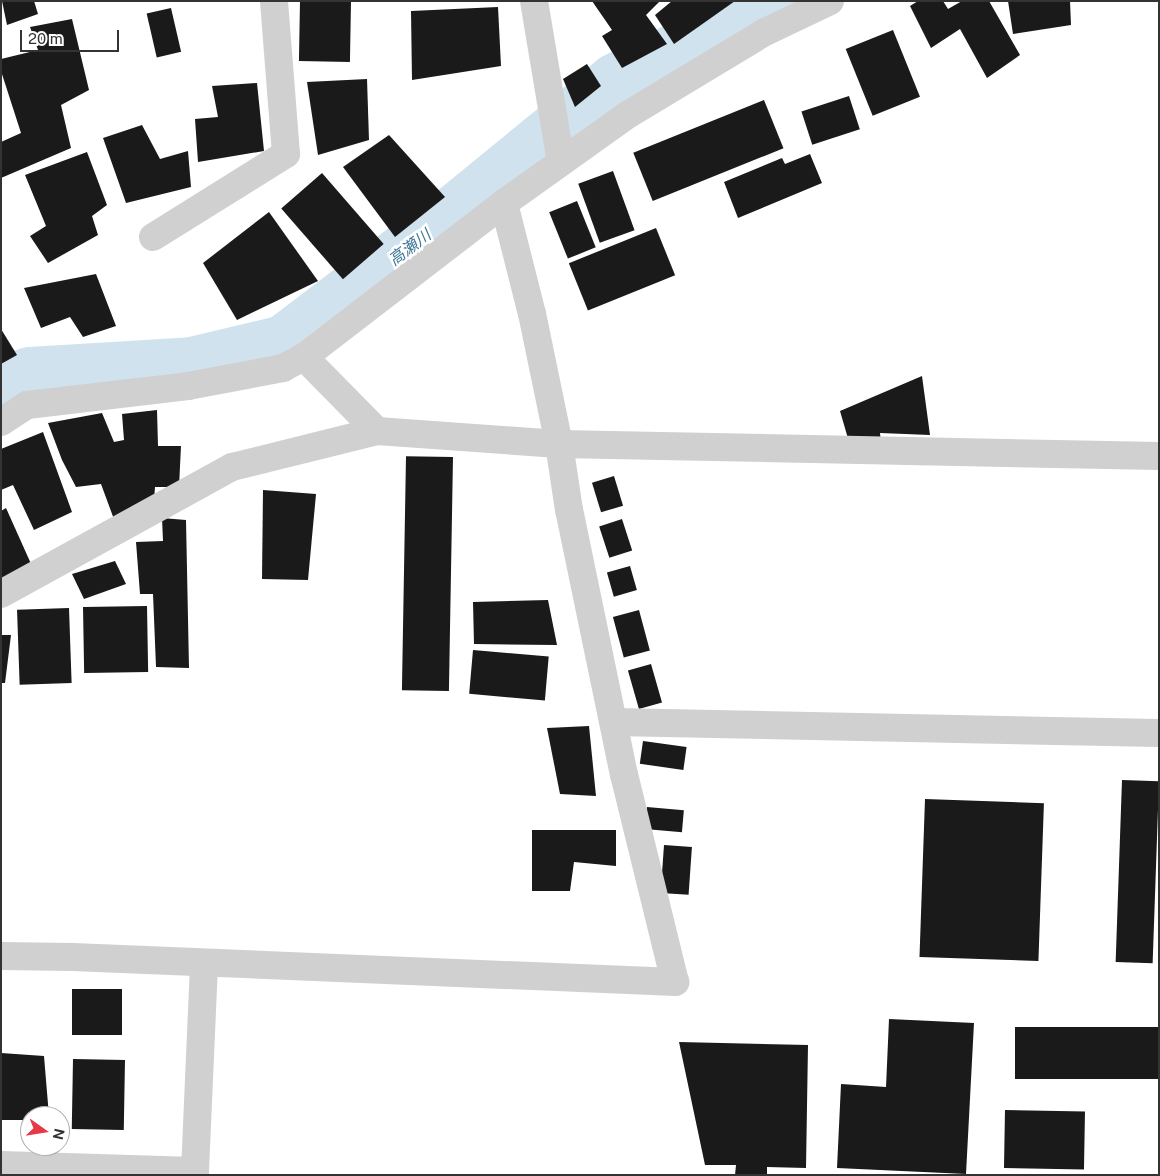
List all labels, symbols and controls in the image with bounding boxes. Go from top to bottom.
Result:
scale bar [22,20,121,52]
text: 20 m [28,30,63,47]
water label: 高瀬川 [385,226,435,270]
north arrow [20,1106,70,1156]
text: N [50,1127,68,1141]

